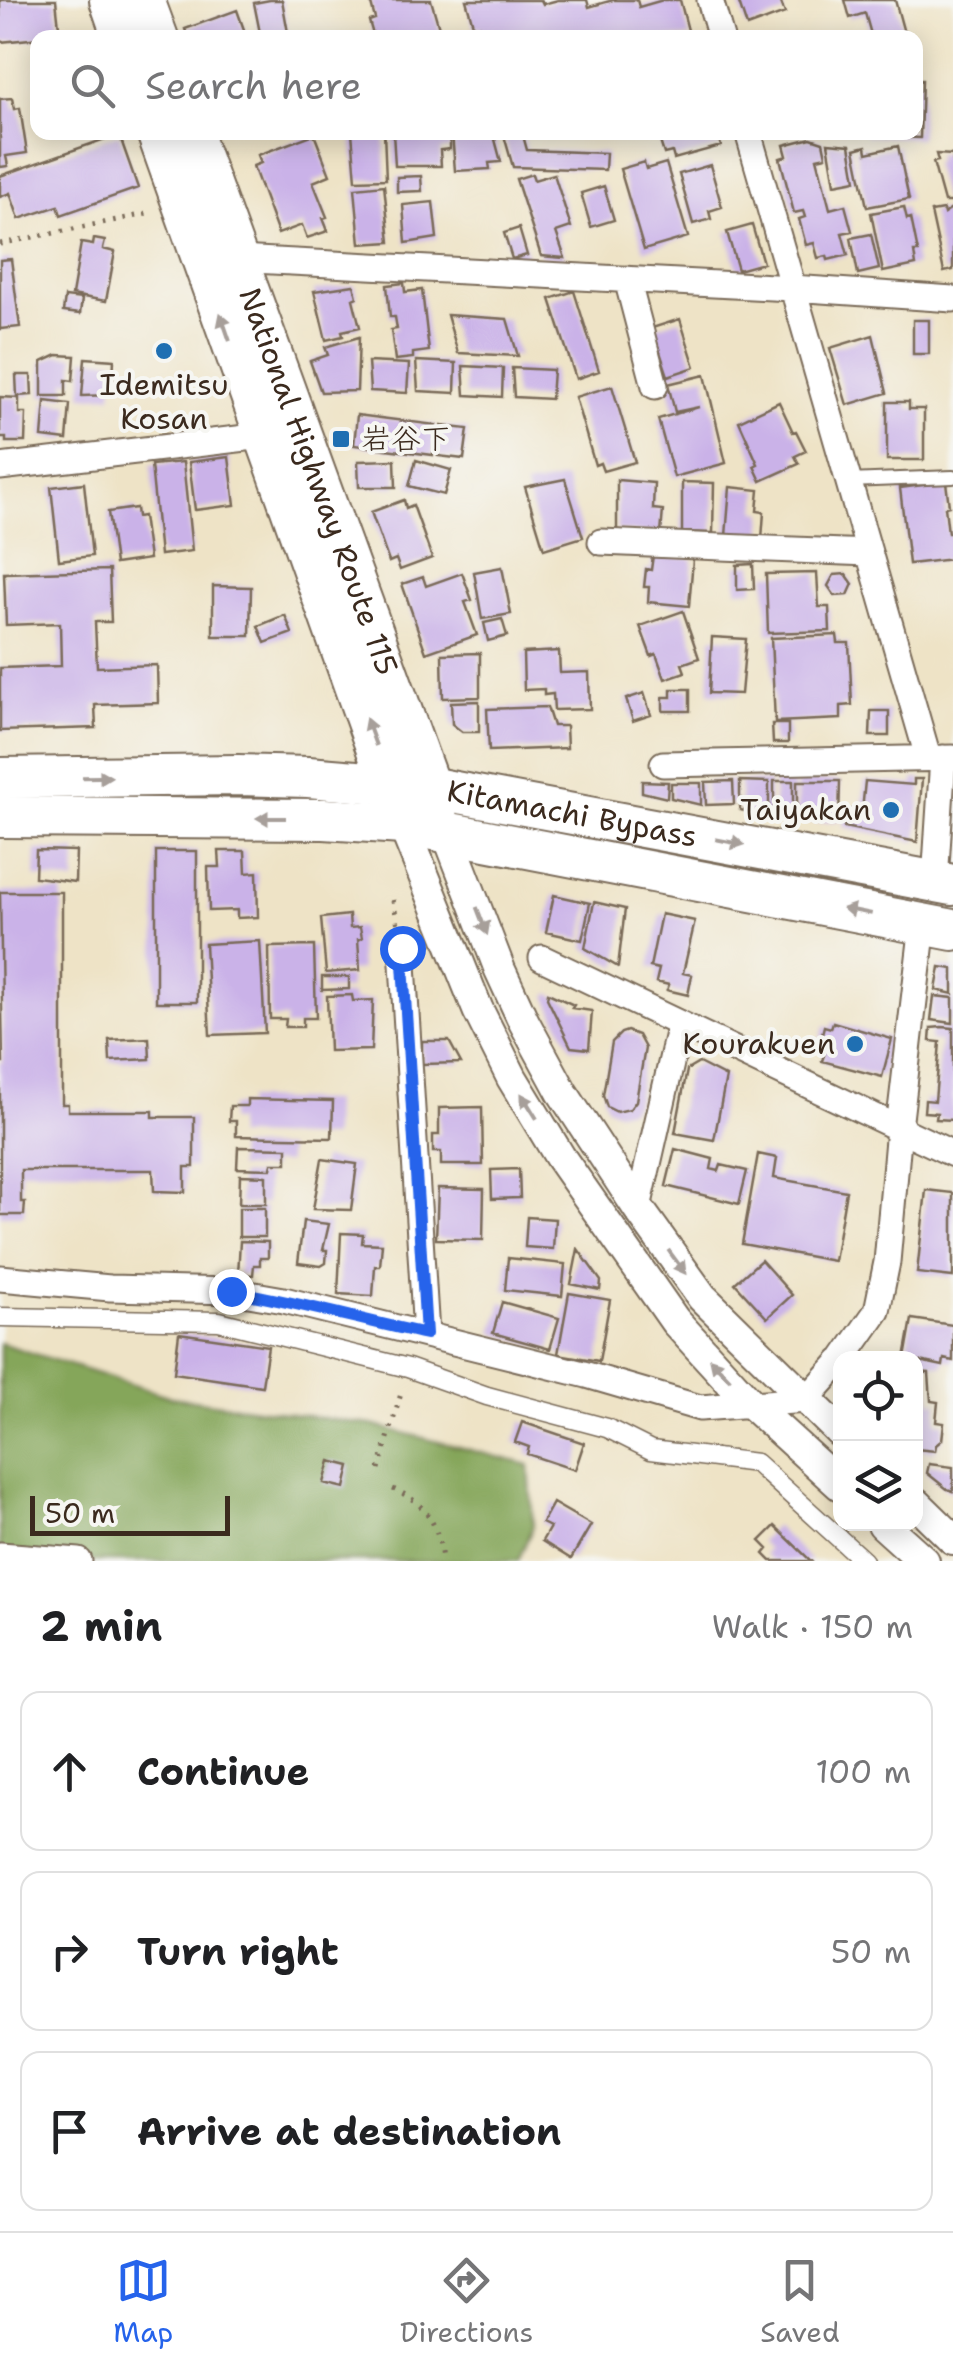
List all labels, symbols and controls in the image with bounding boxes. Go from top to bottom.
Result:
search box [30,30,923,140]
icon: search [65,58,120,113]
text: Search here [145,60,362,111]
street label: National Highway Route 115 [229,282,408,681]
one-way arrow [217,312,232,342]
marker: Idemitsu Kosan [153,340,175,362]
place label: Idemitsu Kosan [99,364,229,439]
place label: 岩谷下 [361,418,451,459]
marker: 岩谷下 [330,428,352,450]
one-way arrow [363,717,378,747]
one-way arrow [82,768,114,784]
street label: Kitamachi Bypass [444,770,701,857]
place label: Taiyakan [740,789,871,830]
marker: Taiyakan [880,799,902,821]
one-way arrow [254,810,286,826]
one-way arrow [715,835,747,850]
one-way arrow [842,902,873,918]
one-way arrow [475,906,490,936]
route start [380,926,426,972]
place label: Kourakuen [682,1023,835,1064]
marker: Kourakuen [844,1033,866,1055]
one-way arrow [521,1092,538,1120]
one-way arrow [667,1249,687,1275]
route end [209,1269,255,1315]
map controls [833,1351,923,1531]
button: locate [833,1351,923,1441]
one-way arrow [709,1357,731,1382]
button: layers [833,1441,923,1531]
scale bar [30,1491,230,1536]
text: 50 m [45,1494,115,1532]
text: 2 min [40,1598,162,1654]
text: Walk · 150 m [712,1605,913,1648]
icon: ahead [42,1744,97,1799]
text: Continue [137,1746,309,1797]
text: 100 m [815,1750,911,1793]
icon: right [42,1924,97,1979]
text: Turn right [137,1926,339,1977]
text: 50 m [831,1930,911,1973]
icon: arrive [42,2104,97,2159]
text: Arrive at destination [137,2106,561,2157]
tab: Map [113,2253,173,2351]
tab: Directions [400,2253,533,2351]
tab: Saved [760,2253,840,2351]

